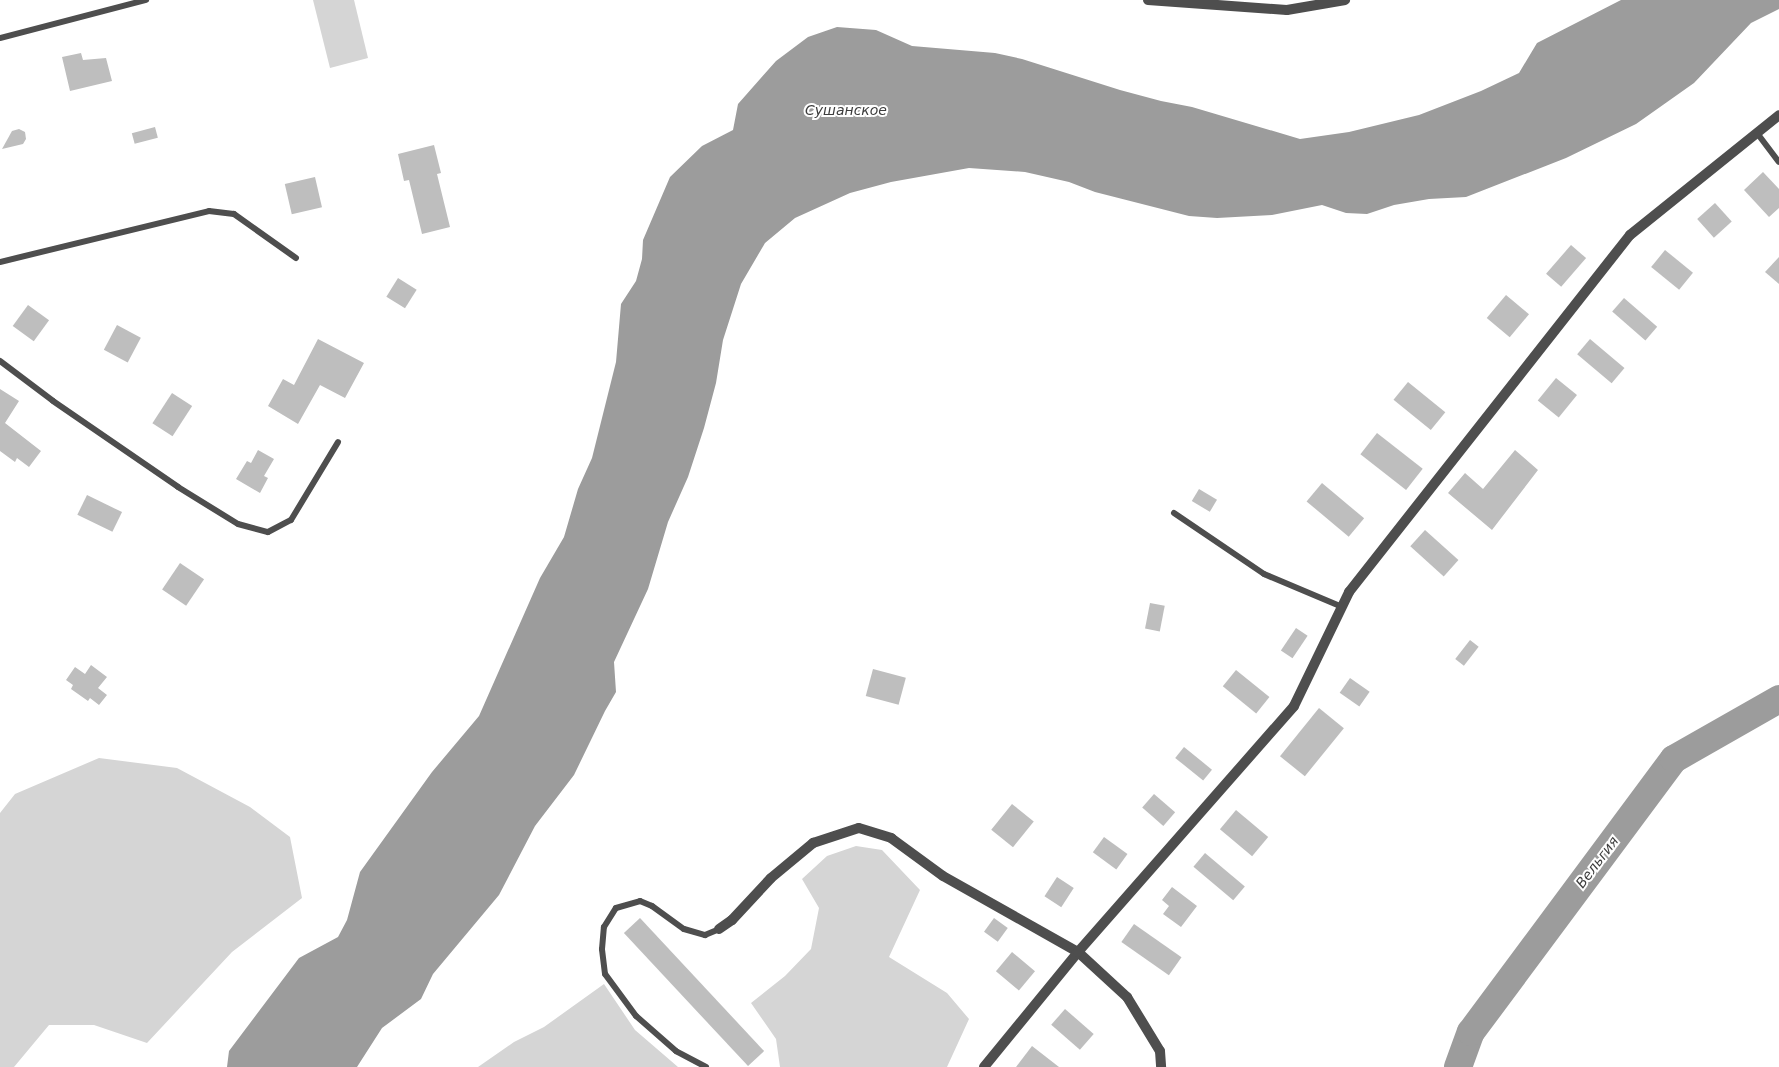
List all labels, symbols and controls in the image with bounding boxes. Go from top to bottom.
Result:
water label: Сушанское [805,102,887,118]
water label: Вельгия [1572,833,1622,891]

